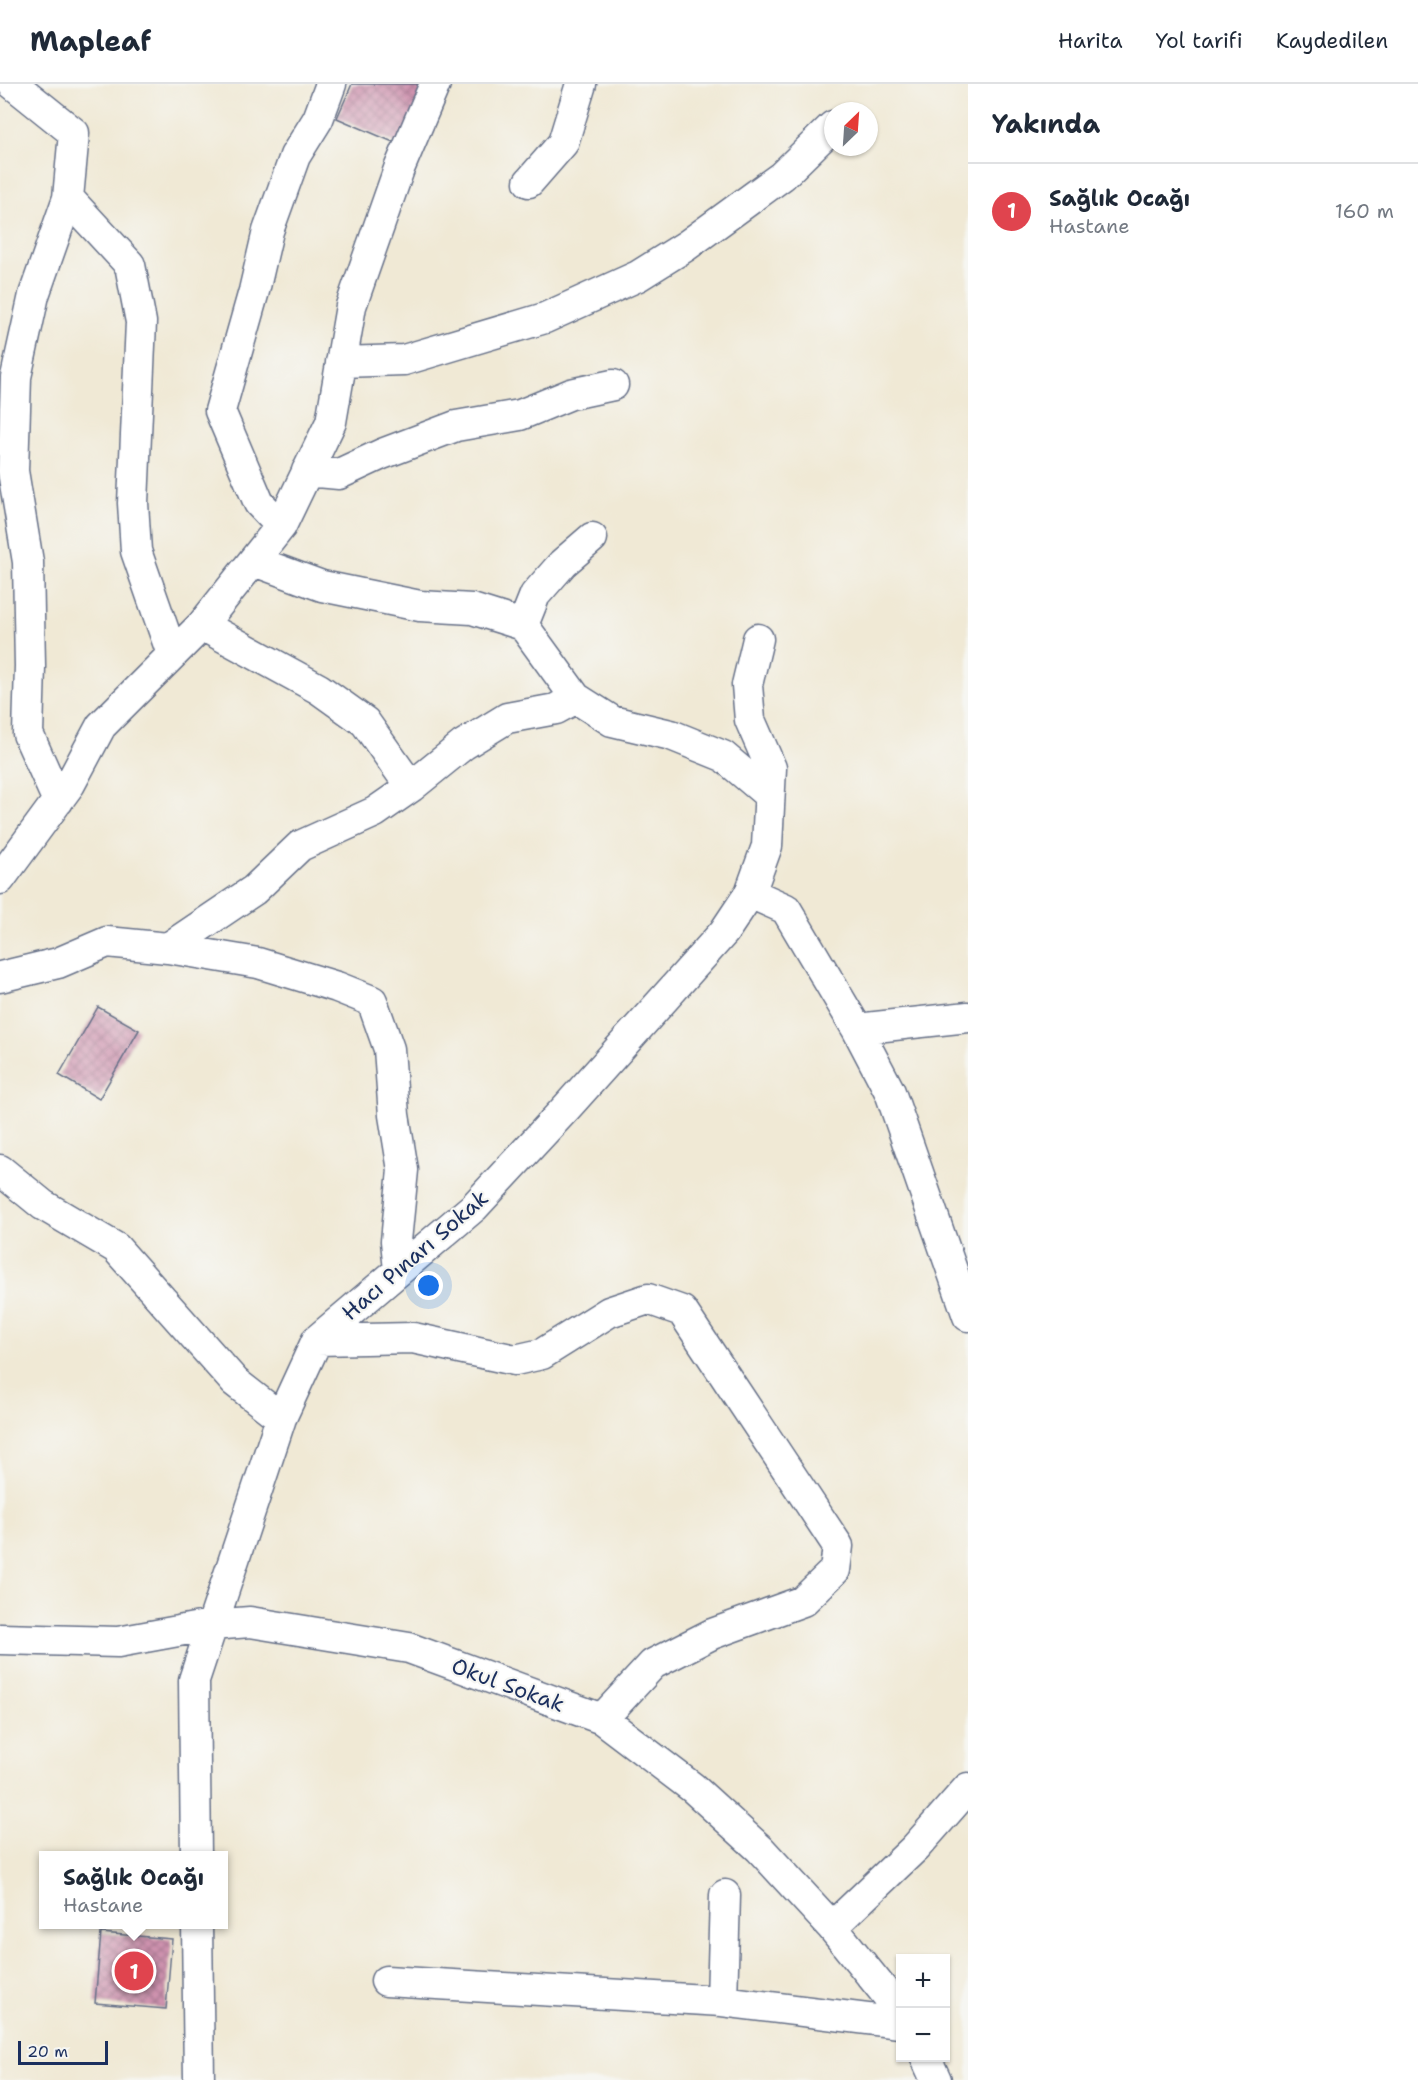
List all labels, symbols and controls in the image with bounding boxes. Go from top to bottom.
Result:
text: Mapleaf [30,22,151,60]
text: Harita [1058,27,1123,55]
text: Yol tarifi [1156,27,1243,55]
text: Kaydedilen [1276,27,1388,55]
north arrow [824,102,878,156]
text: Yakında [992,106,1100,141]
text: Sağlık Ocağı [1049,184,1190,213]
text: 1 [1007,198,1016,224]
text: 160 m [1335,198,1394,224]
text: Hastane [1049,213,1130,239]
street label: Hacı Pınarı Sokak [336,1183,494,1327]
your location [414,1271,443,1300]
street label: Okul Sokak [447,1651,569,1719]
popup [39,1851,228,1929]
text: Sağlık Ocağı [63,1863,204,1892]
text: Hastane [63,1892,143,1918]
pin: 1 [114,1948,154,1994]
map controls [896,1954,950,2062]
button: + [896,1954,950,2008]
button: − [896,2008,950,2062]
scale bar [18,2038,108,2066]
text: 20 m [27,2041,68,2062]

